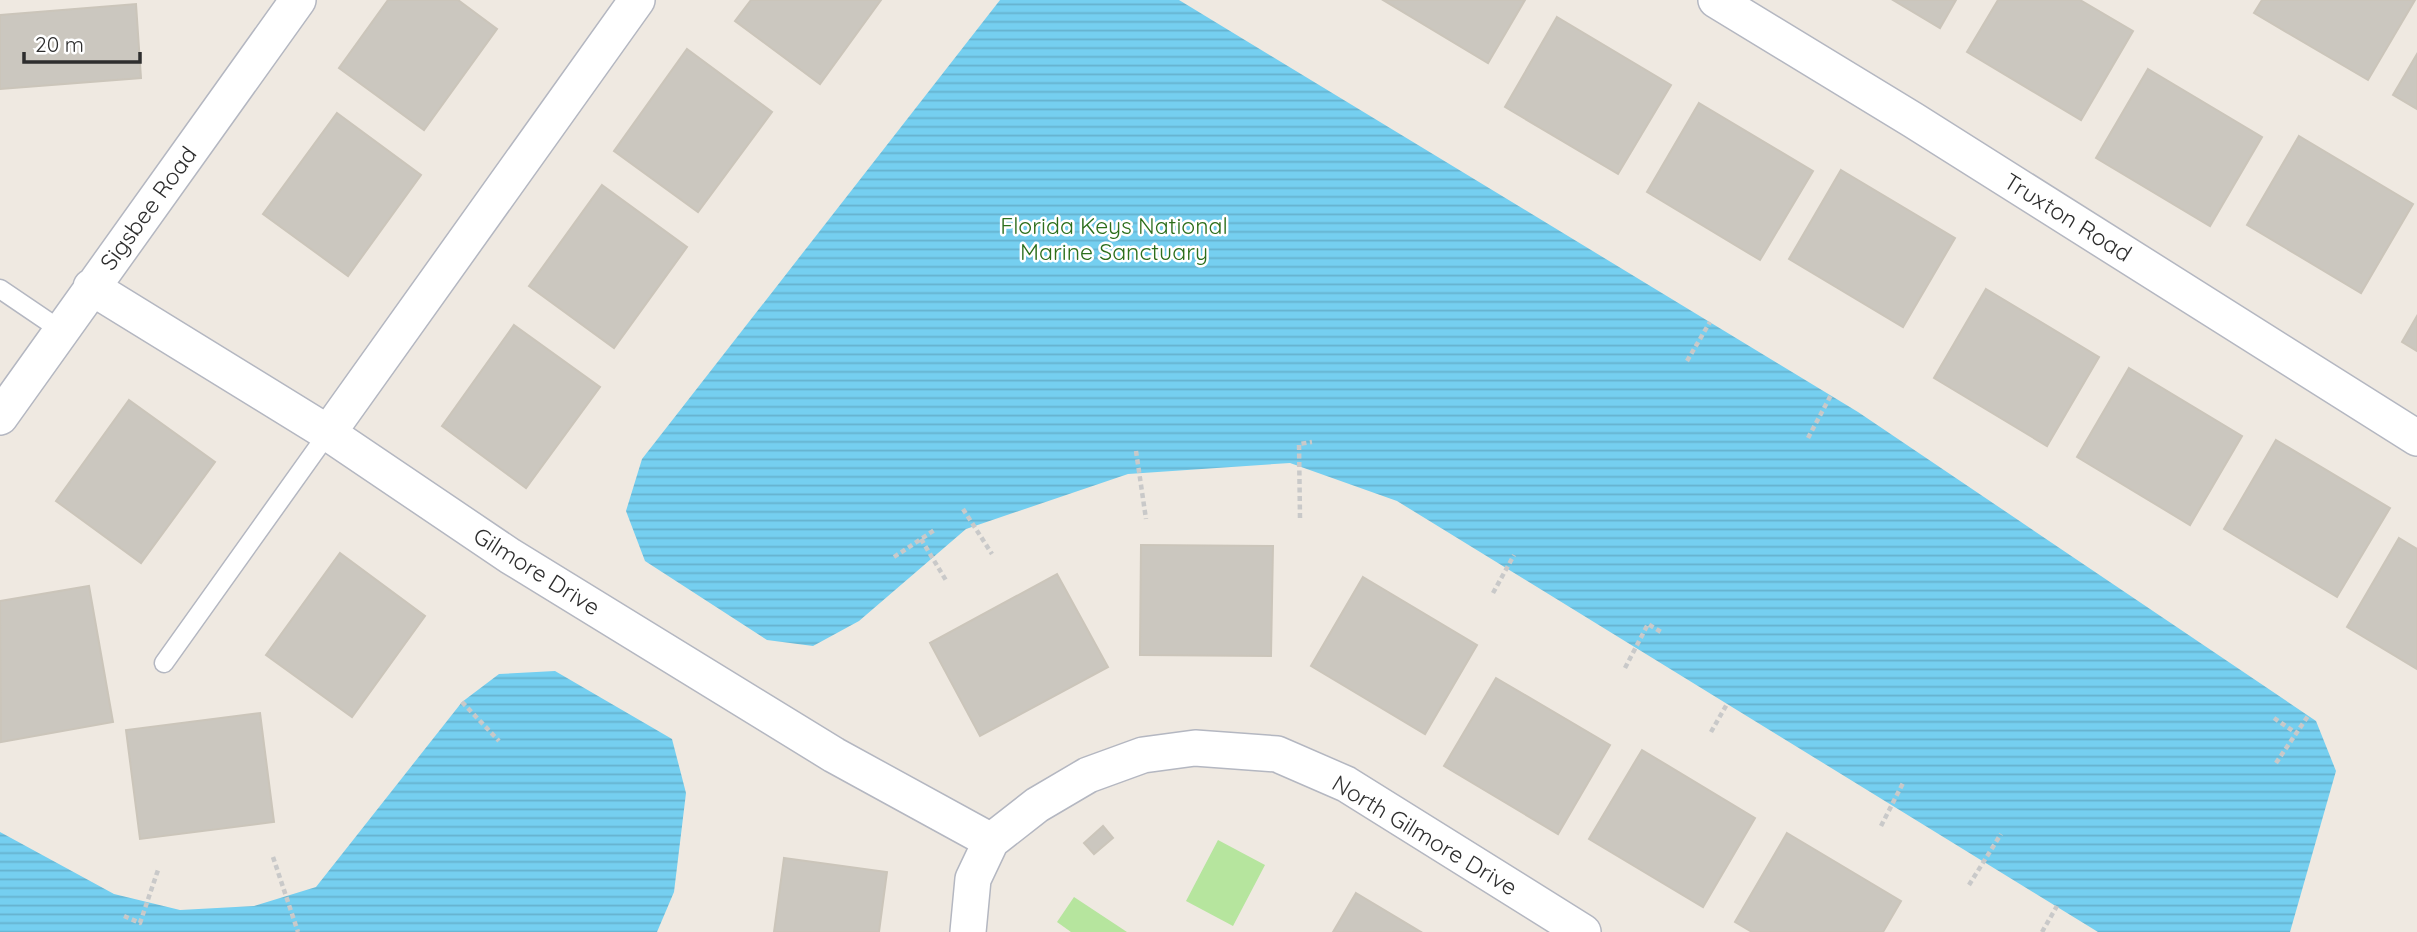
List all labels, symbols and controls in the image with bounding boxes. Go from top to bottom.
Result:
scale bar [24,21,140,65]
text: 20 m [35,31,84,57]
street label: Sigsbee Road [93,140,203,276]
street label: Truxton Road [1999,166,2137,268]
park label: Florida Keys National Marine Sanctuary [1000,211,1228,266]
street label: Gilmore Drive [468,521,606,621]
street label: North Gilmore Drive [1327,768,1523,902]

